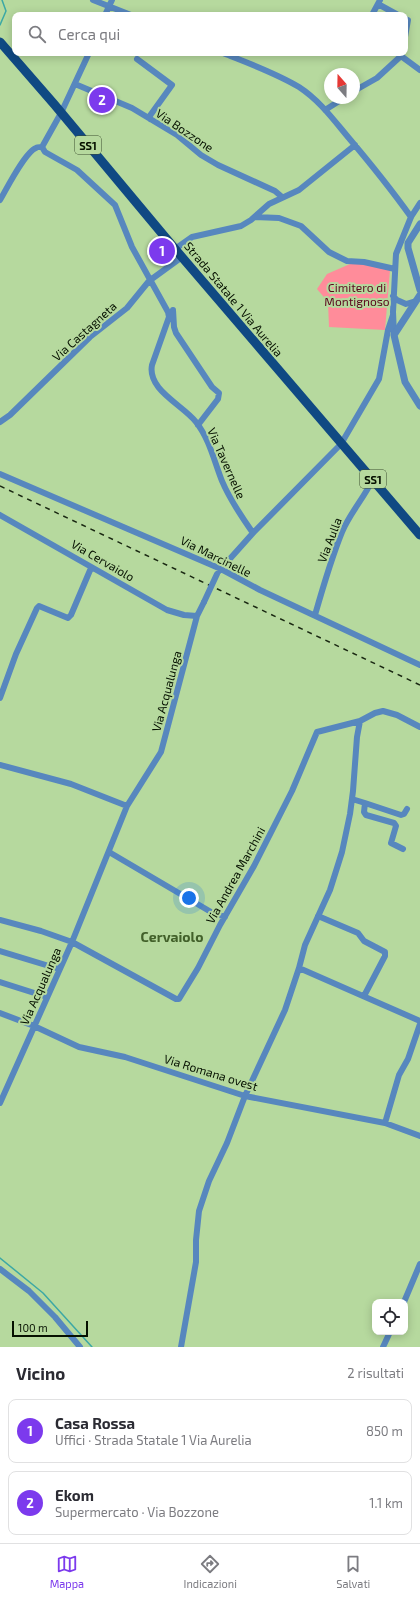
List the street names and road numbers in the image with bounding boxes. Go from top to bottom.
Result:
street label: Via Bozzone [154,106,216,154]
road number: SS1 [75,136,101,154]
street label: Strada Statale 1 Via Aurelia [182,239,286,359]
street label: Via Castagneta [49,299,119,363]
street label: Via Tavernelle [205,425,249,501]
road number: SS1 [360,470,386,488]
street label: Via Aulla [314,515,344,565]
street label: Via Marcinelle [178,533,254,579]
street label: Via Cervaiolo [69,536,137,584]
street label: Via Acqualunga [148,649,184,733]
street label: Via Andrea Marchini [203,824,267,926]
street label: Via Acqualunga [17,945,63,1027]
street label: Via Romana ovest [162,1051,260,1093]

